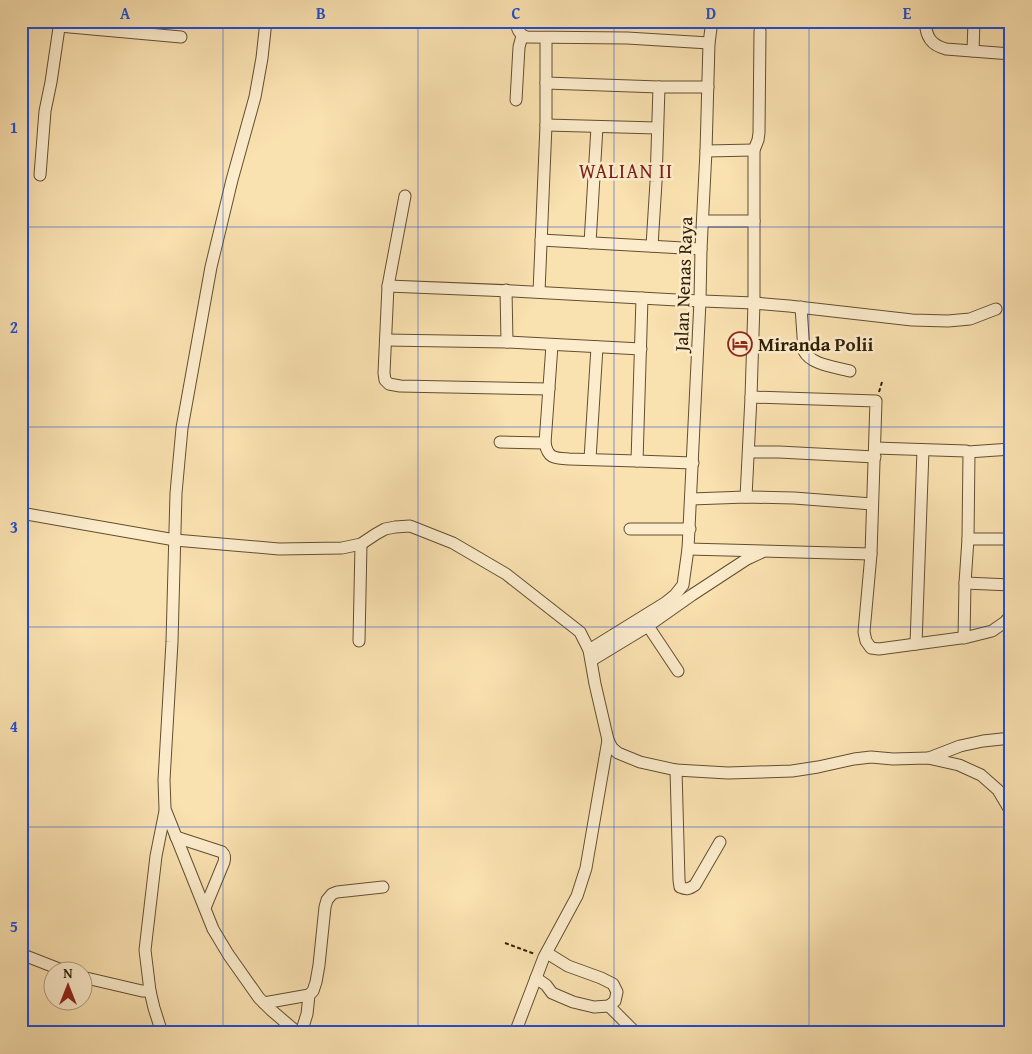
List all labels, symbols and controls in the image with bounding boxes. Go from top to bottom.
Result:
text: A [120,1,131,25]
text: B [316,1,326,25]
text: C [511,1,521,25]
text: D [706,1,716,25]
text: E [903,1,912,25]
text: 1 [10,115,18,139]
district label: WALIAN II [579,156,673,185]
street label: Jalan Nenas Raya [667,216,699,354]
text: 2 [10,315,18,339]
place label: Miranda Polii [758,330,874,358]
hotel icon: Miranda Polii [727,331,753,357]
text: 3 [10,515,18,539]
text: 4 [10,714,18,738]
text: 5 [10,914,18,938]
north arrow [42,962,92,1012]
text: N [63,963,73,983]

